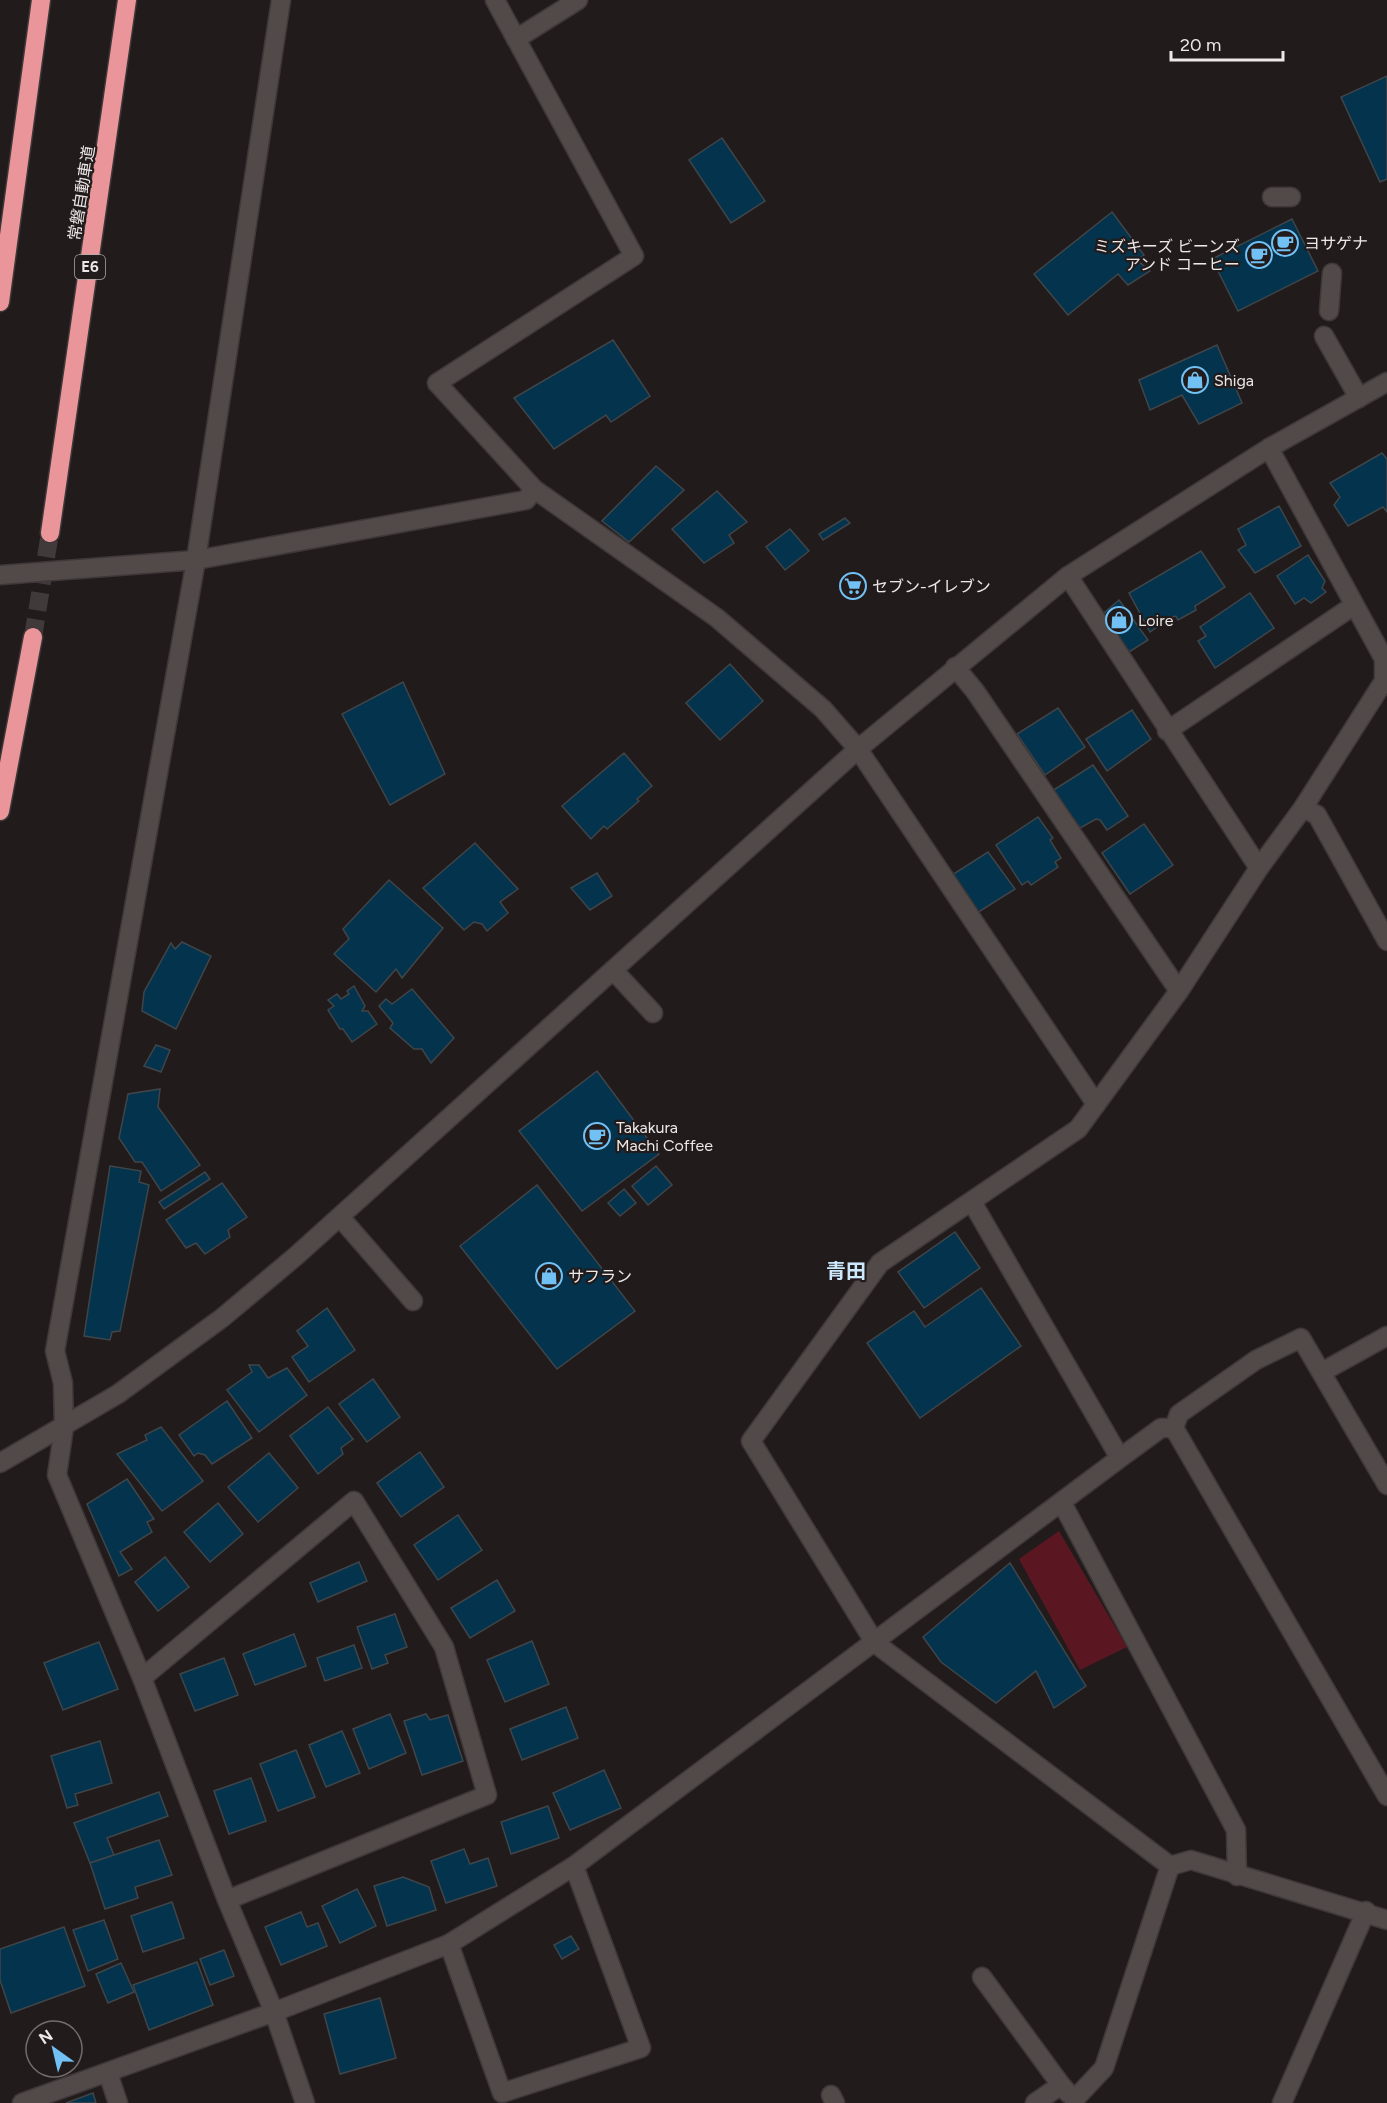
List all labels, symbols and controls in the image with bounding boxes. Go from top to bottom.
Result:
scale bar [1171,24,1284,62]
text: 20 m [1180,34,1221,56]
street label: 常磐自動車道 [65,144,98,242]
cafe icon: ヨサゲナ [1270,228,1300,258]
place label: ヨサゲナ [1304,234,1368,253]
place label: ミズキーズ ビーンズ アンド コーヒー [1094,237,1240,274]
cafe icon: ミズキーズ ビーンズ アンド コーヒー [1244,240,1274,270]
road number: E6 [75,255,105,279]
shop icon: Shiga [1180,365,1210,395]
place label: Shiga [1214,371,1254,390]
supermarket icon: セブン-イレブン [838,571,868,601]
place label: セブン-イレブン [872,577,991,596]
shop icon: Loire [1104,605,1134,635]
place label: Loire [1138,611,1174,630]
place label: Takakura Machi Coffee [616,1118,713,1155]
cafe icon: Takakura Machi Coffee [582,1121,612,1151]
district label: 青田 [826,1259,866,1283]
shop icon: サフラン [534,1261,564,1291]
place label: サフラン [568,1267,632,1286]
north arrow [24,2019,84,2079]
text: N [35,2026,56,2048]

